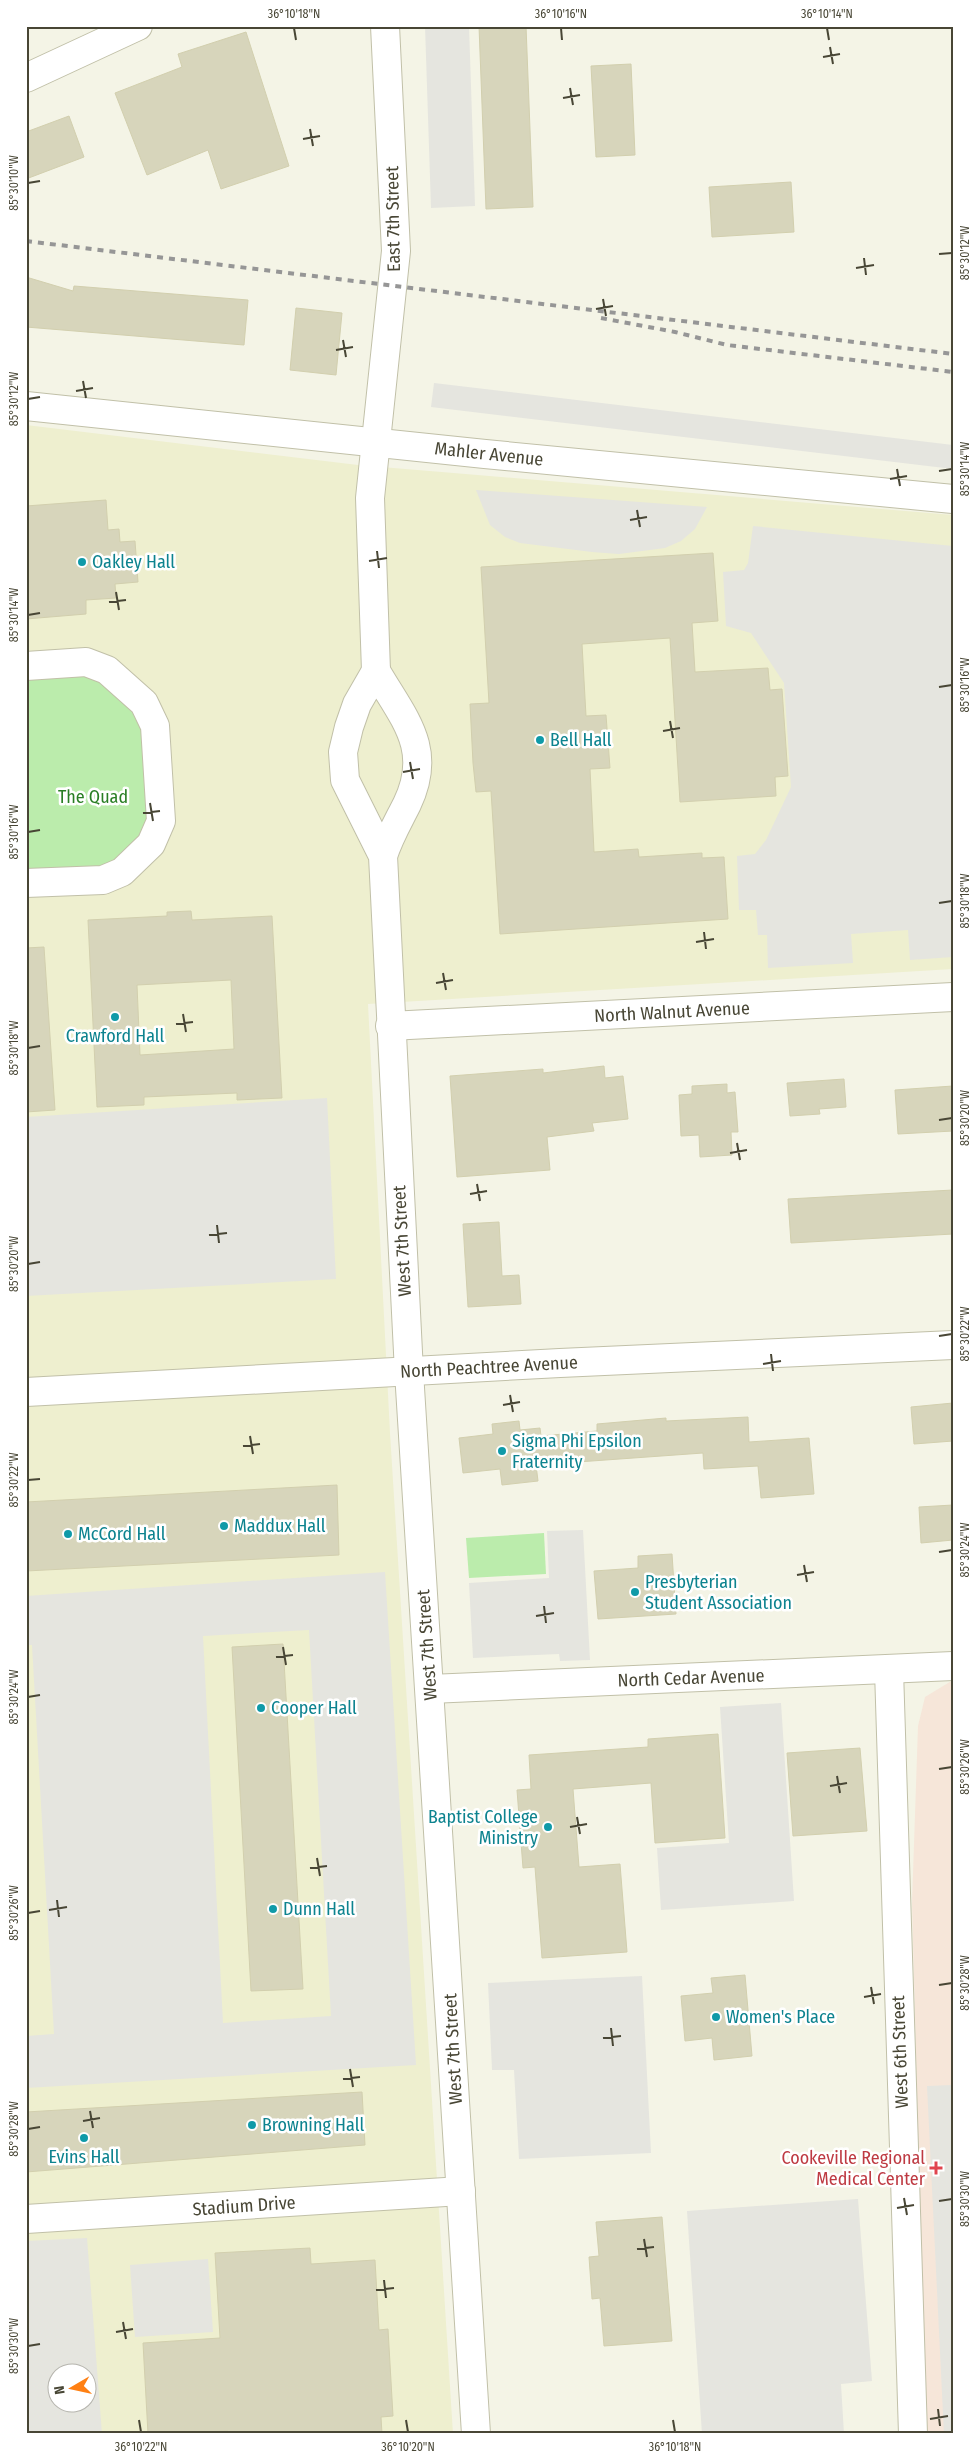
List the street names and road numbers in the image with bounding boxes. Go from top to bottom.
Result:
street label: East 7th Street [381,166,405,272]
street label: Mahler Avenue [434,437,545,471]
street label: North Walnut Avenue [594,997,750,1027]
street label: West 7th Street [388,1185,416,1297]
street label: North Peachtree Avenue [400,1351,578,1383]
street label: West 7th Street [412,1589,442,1701]
street label: North Cedar Avenue [617,1664,765,1692]
street label: West 7th Street [439,1993,467,2105]
street label: West 6th Street [887,1995,913,2109]
street label: Stadium Drive [192,2191,296,2221]

